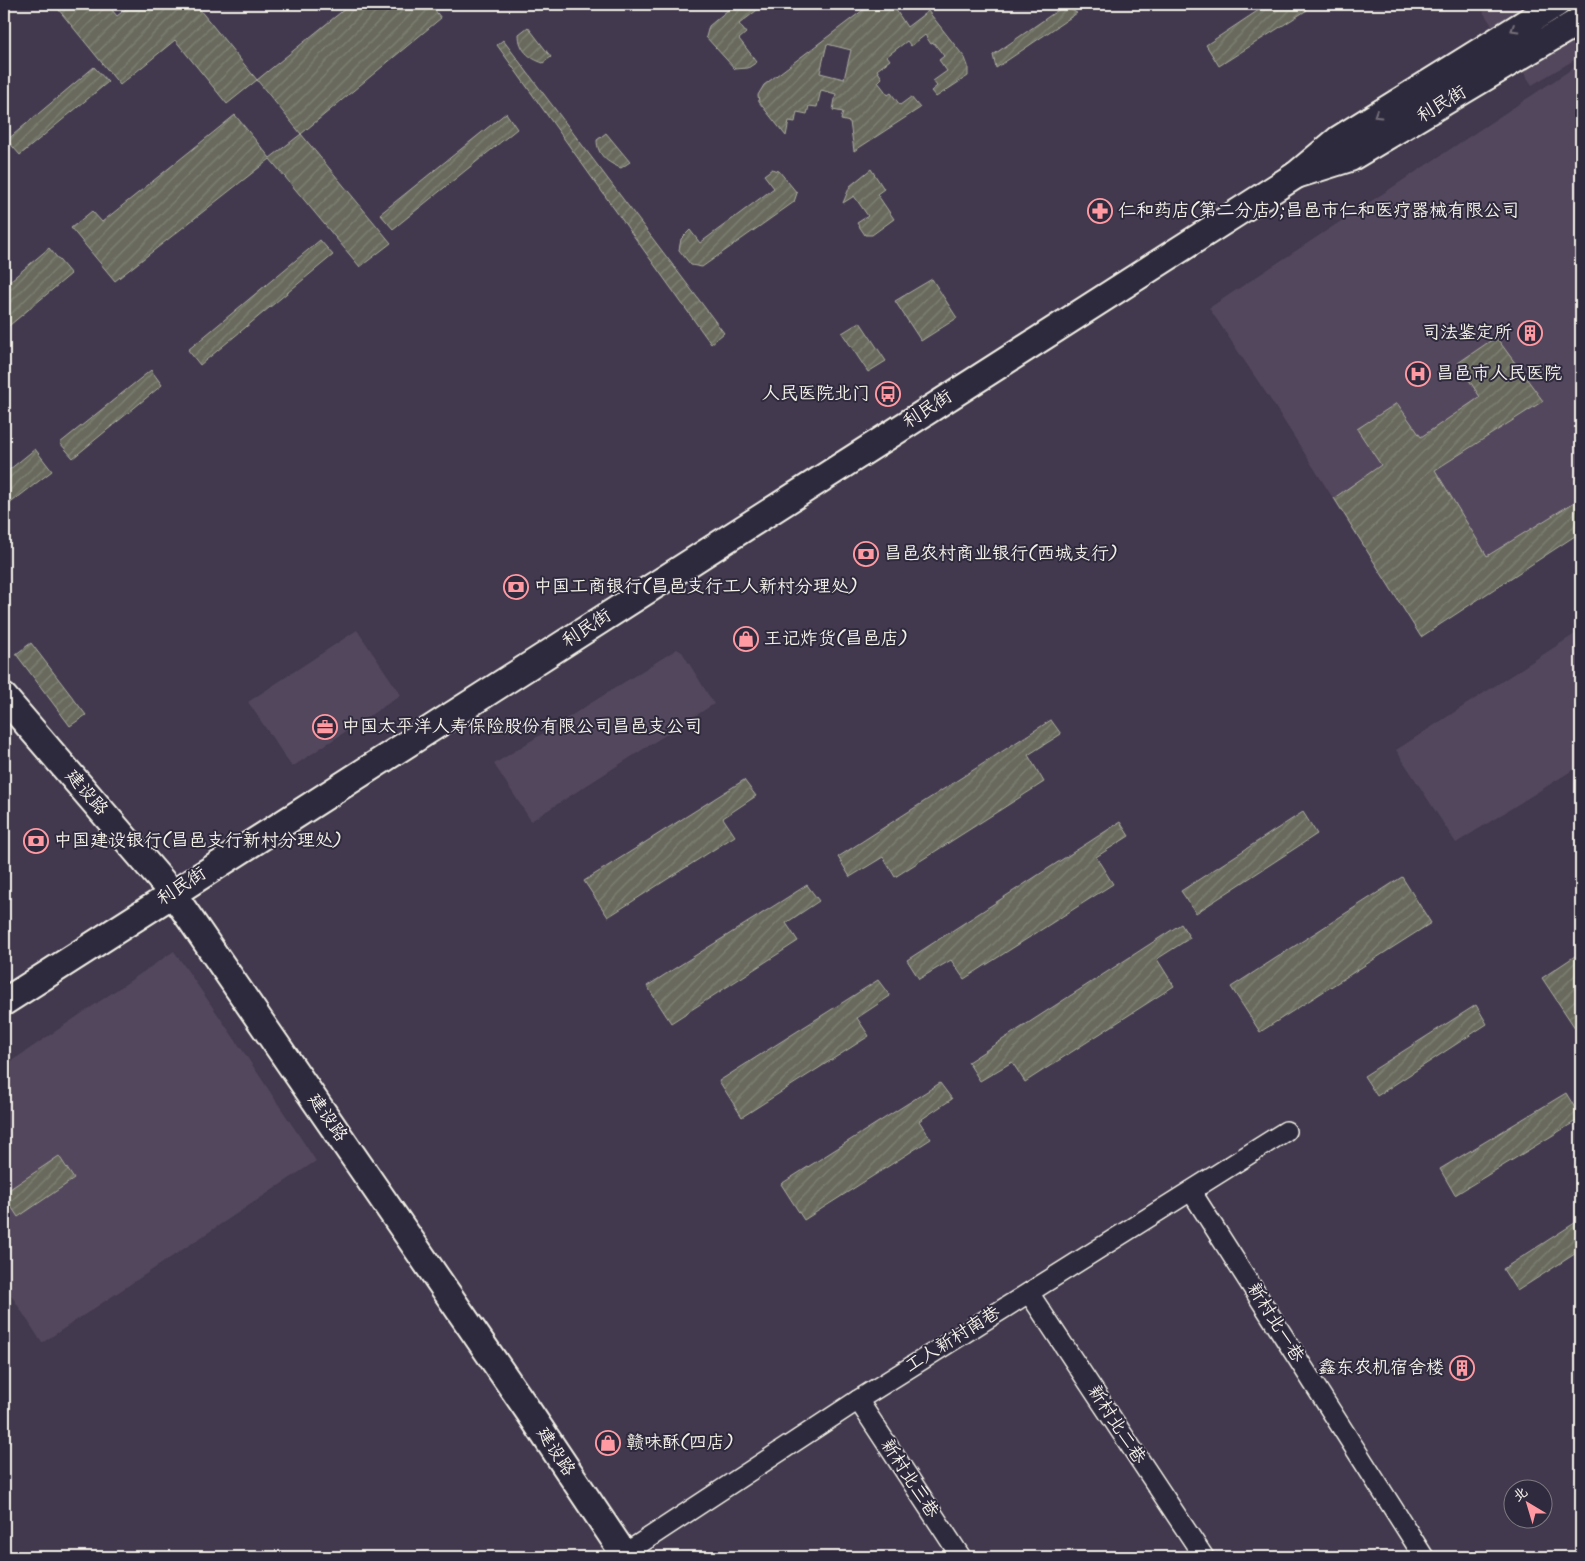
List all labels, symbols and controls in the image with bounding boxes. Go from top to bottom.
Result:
one-way arrow [1511,23,1520,33]
street label: 利民街 [1411,79,1473,131]
one-way arrow [1373,109,1382,118]
place label: 仁和药店(第二分店);昌邑市仁和医疗器械有限公司 [1118,197,1519,226]
pharmacy icon: 仁和药店(第二分店);昌邑市仁和医疗器械有限公司 [1087,198,1113,224]
place label: 司法鉴定所 [1422,319,1512,348]
building icon: 司法鉴定所 [1517,320,1543,346]
place label: 昌邑市人民医院 [1436,360,1562,389]
hospital icon: 昌邑市人民医院 [1405,361,1431,387]
place label: 人民医院北门 [762,380,870,409]
bus stop icon: 人民医院北门 [875,381,901,407]
street label: 利民街 [897,383,959,437]
place label: 昌邑农村商业银行(西城支行) [884,540,1118,569]
bank icon: 昌邑农村商业银行(西城支行) [853,541,879,567]
place label: 中国工商银行(昌邑支行工人新村分理处) [534,573,858,602]
bank icon: 中国工商银行(昌邑支行工人新村分理处) [503,574,529,600]
street label: 利民街 [556,602,618,656]
place label: 王记炸货(昌邑店) [764,625,908,654]
shop icon: 王记炸货(昌邑店) [733,626,759,652]
place label: 中国太平洋人寿保险股份有限公司昌邑支公司 [342,713,702,742]
office icon: 中国太平洋人寿保险股份有限公司昌邑支公司 [312,714,338,740]
street label: 建设路 [57,763,115,823]
place label: 中国建设银行(昌邑支行新村分理处) [54,827,342,856]
bank icon: 中国建设银行(昌邑支行新村分理处) [23,828,49,854]
street label: 利民街 [151,860,213,914]
street label: 建设路 [300,1088,354,1148]
street label: 新村北一巷 [1239,1277,1311,1369]
street label: 工人新村南巷 [900,1299,1006,1381]
place label: 鑫东农机宿舍楼 [1318,1354,1444,1383]
building icon: 鑫东农机宿舍楼 [1449,1355,1475,1381]
street label: 新村北二巷 [1079,1379,1153,1471]
street label: 建设路 [528,1421,582,1483]
place label: 赣味酥(四店) [626,1429,734,1458]
shop icon: 赣味酥(四店) [595,1430,621,1456]
street label: 新村北三巷 [872,1433,946,1525]
north arrow [1502,1478,1552,1528]
text: 北 [1508,1482,1533,1508]

